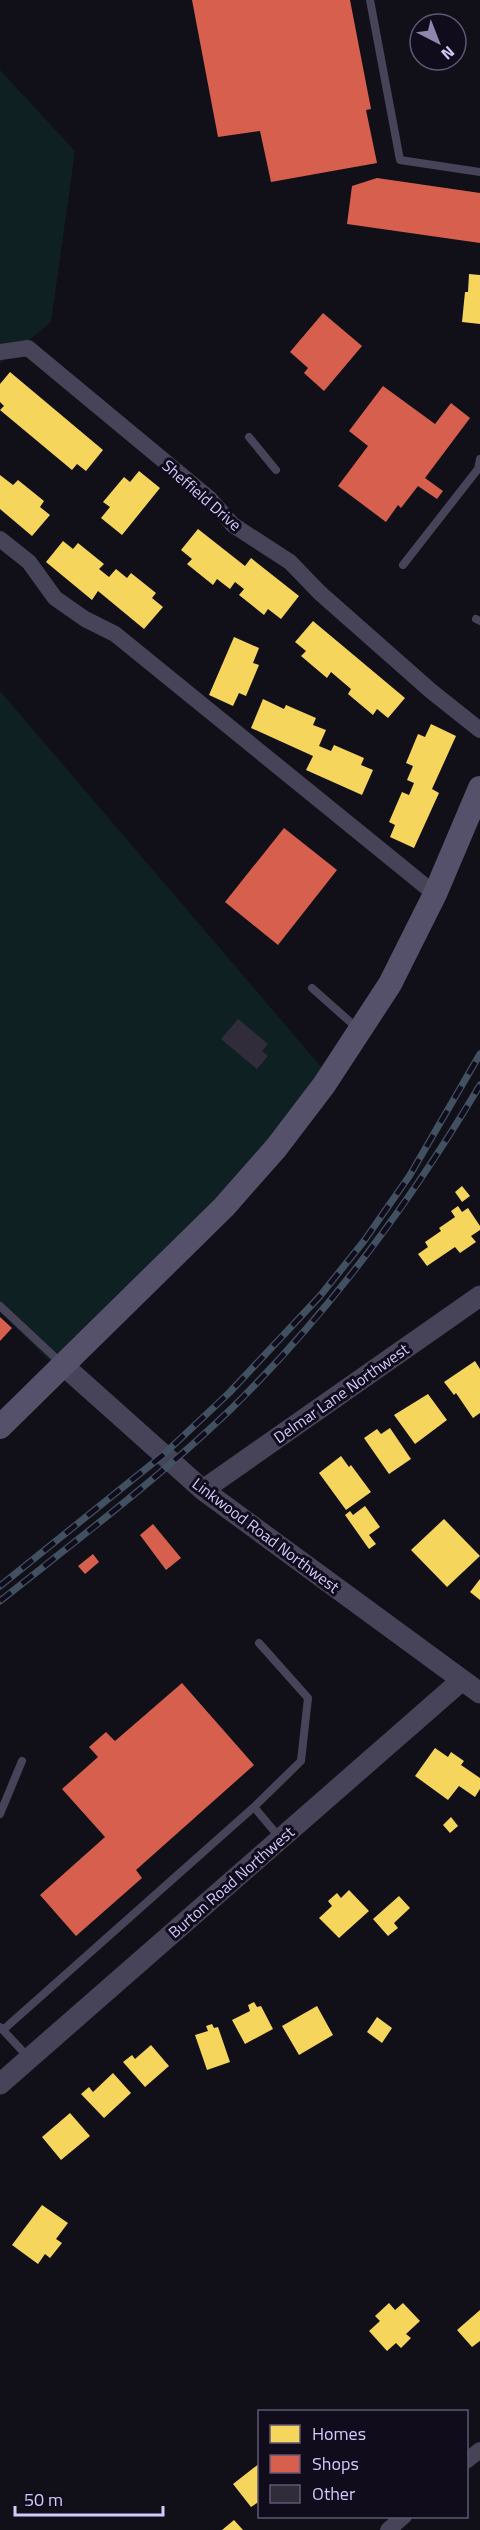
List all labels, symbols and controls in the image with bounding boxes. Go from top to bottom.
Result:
north arrow [408,12,468,72]
text: N [436,41,460,66]
street label: Sheffield Drive [157,454,247,536]
street label: Delmar Lane Northwest [268,1337,414,1449]
street label: Linkwood Road Northwest [187,1472,345,1599]
street label: Burton Road Northwest [163,1820,300,1944]
legend [258,2410,468,2518]
text: Homes [312,2420,366,2447]
text: Shops [312,2450,359,2477]
scale bar [15,2479,164,2517]
text: Other [312,2480,355,2507]
text: 50 m [24,2486,63,2513]

